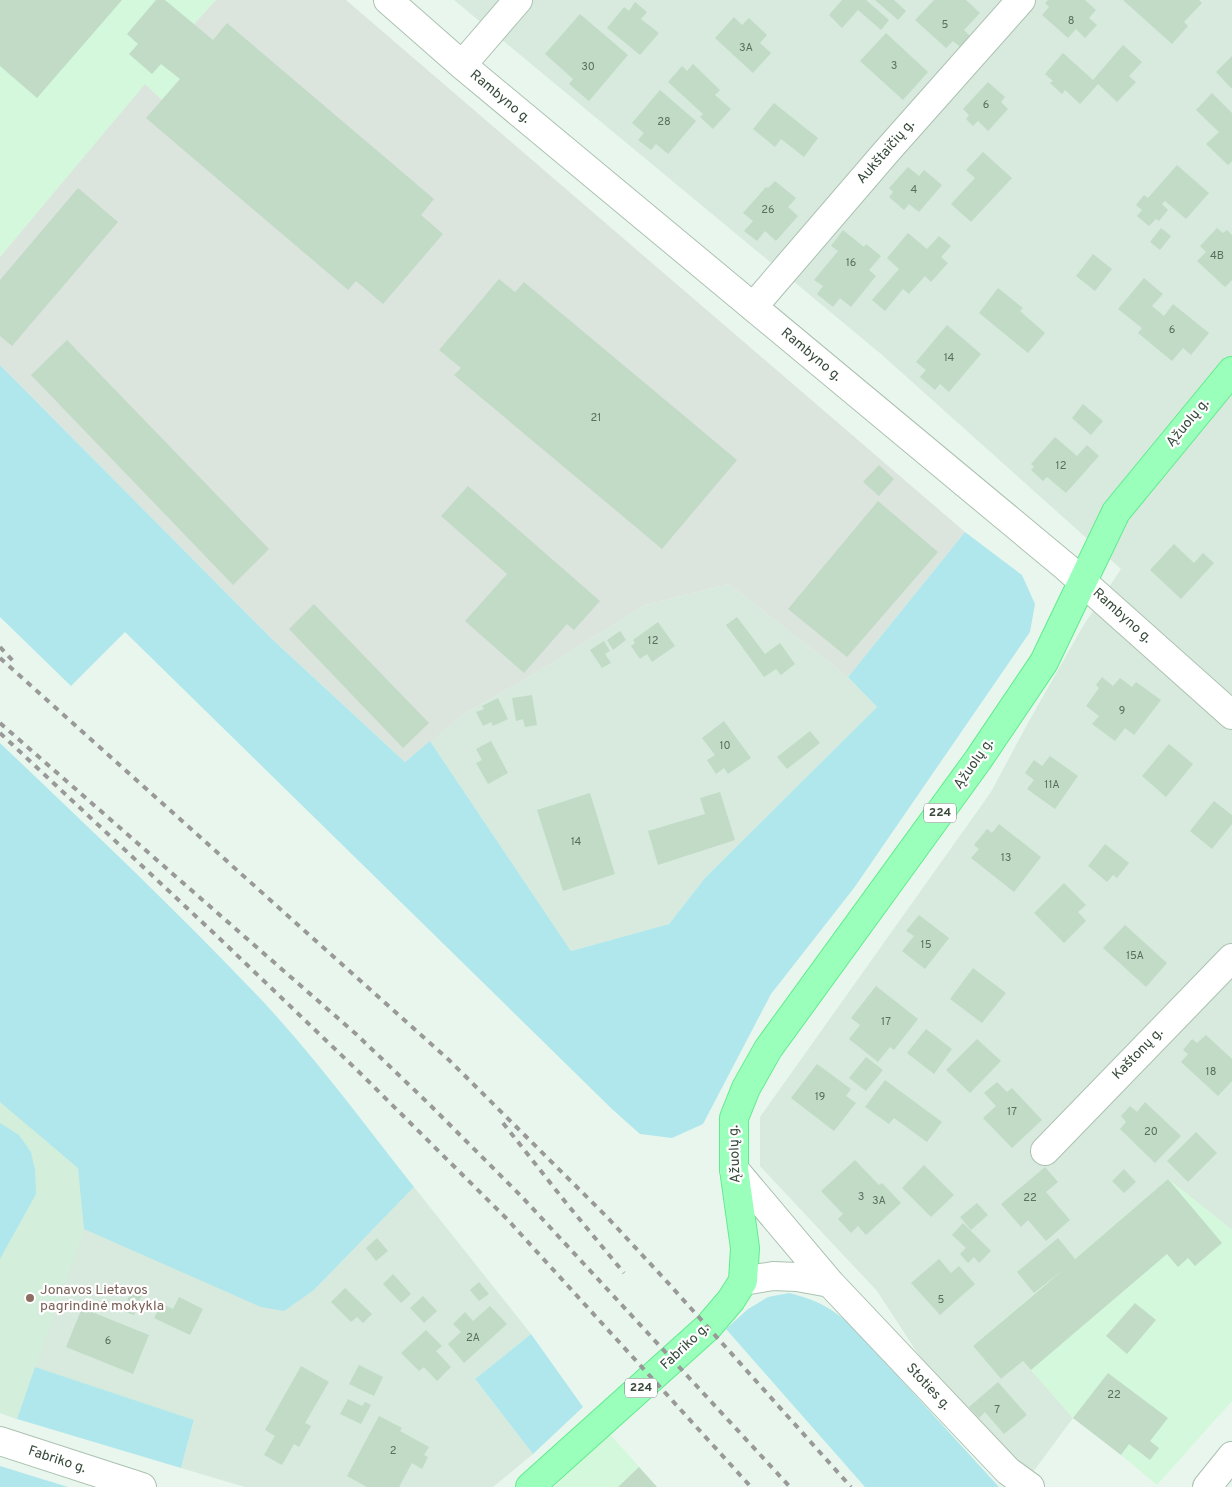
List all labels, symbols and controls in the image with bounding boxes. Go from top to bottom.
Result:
house number: 8 [1068,14,1074,28]
house number: 5 [942,18,949,32]
house number: 3A [739,41,753,55]
house number: 3 [891,59,897,73]
house number: 30 [581,60,595,74]
street label: Rambyno g. [466,67,534,127]
house number: 6 [983,98,989,112]
house number: 28 [657,115,671,129]
street label: Aukštaičių g. [853,116,919,188]
house number: 4 [911,183,918,197]
house number: 26 [761,203,775,217]
house number: 4B [1210,249,1224,263]
house number: 16 [846,256,856,270]
house number: 6 [1169,323,1175,337]
street label: Rambyno g. [777,325,845,385]
house number: 14 [944,351,955,365]
street label: Ąžuolų g. [1163,395,1213,451]
house number: 21 [591,411,601,425]
house number: 12 [1056,459,1066,473]
street label: Rambyno g. [1089,585,1155,647]
house number: 12 [648,634,658,648]
house number: 9 [1119,704,1125,718]
street label: Ąžuolų g. [950,735,998,793]
house number: 10 [719,739,731,753]
house number: 11A [1044,778,1060,792]
road number: 224 [924,804,956,822]
house number: 14 [571,835,582,849]
house number: 13 [1001,851,1011,865]
house number: 15 [921,938,932,952]
house number: 15A [1126,949,1144,963]
house number: 17 [881,1015,891,1029]
street label: Kaštonų g. [1109,1024,1167,1084]
house number: 18 [1206,1065,1216,1079]
house number: 19 [815,1090,825,1104]
house number: 17 [1007,1105,1017,1119]
street label: Ąžuolų g. [725,1125,745,1183]
house number: 20 [1144,1125,1158,1139]
house number: 3 [858,1190,864,1204]
house number: 22 [1023,1191,1037,1205]
house number: 3A [872,1194,886,1208]
place label: Jonavos Lietavos pagrindinė mokykla [40,1282,164,1315]
marker: Jonavos Lietavos pagrindinė mokykla [24,1292,36,1304]
house number: 5 [938,1293,945,1307]
street label: Fabriko g. [657,1320,713,1374]
house number: 2A [466,1331,480,1345]
house number: 6 [105,1334,111,1348]
street label: Stoties g. [902,1360,954,1414]
road number: 224 [625,1379,657,1398]
house number: 22 [1107,1388,1121,1402]
house number: 7 [994,1403,1000,1417]
street label: Fabriko g. [26,1443,88,1477]
house number: 2 [390,1444,396,1458]

